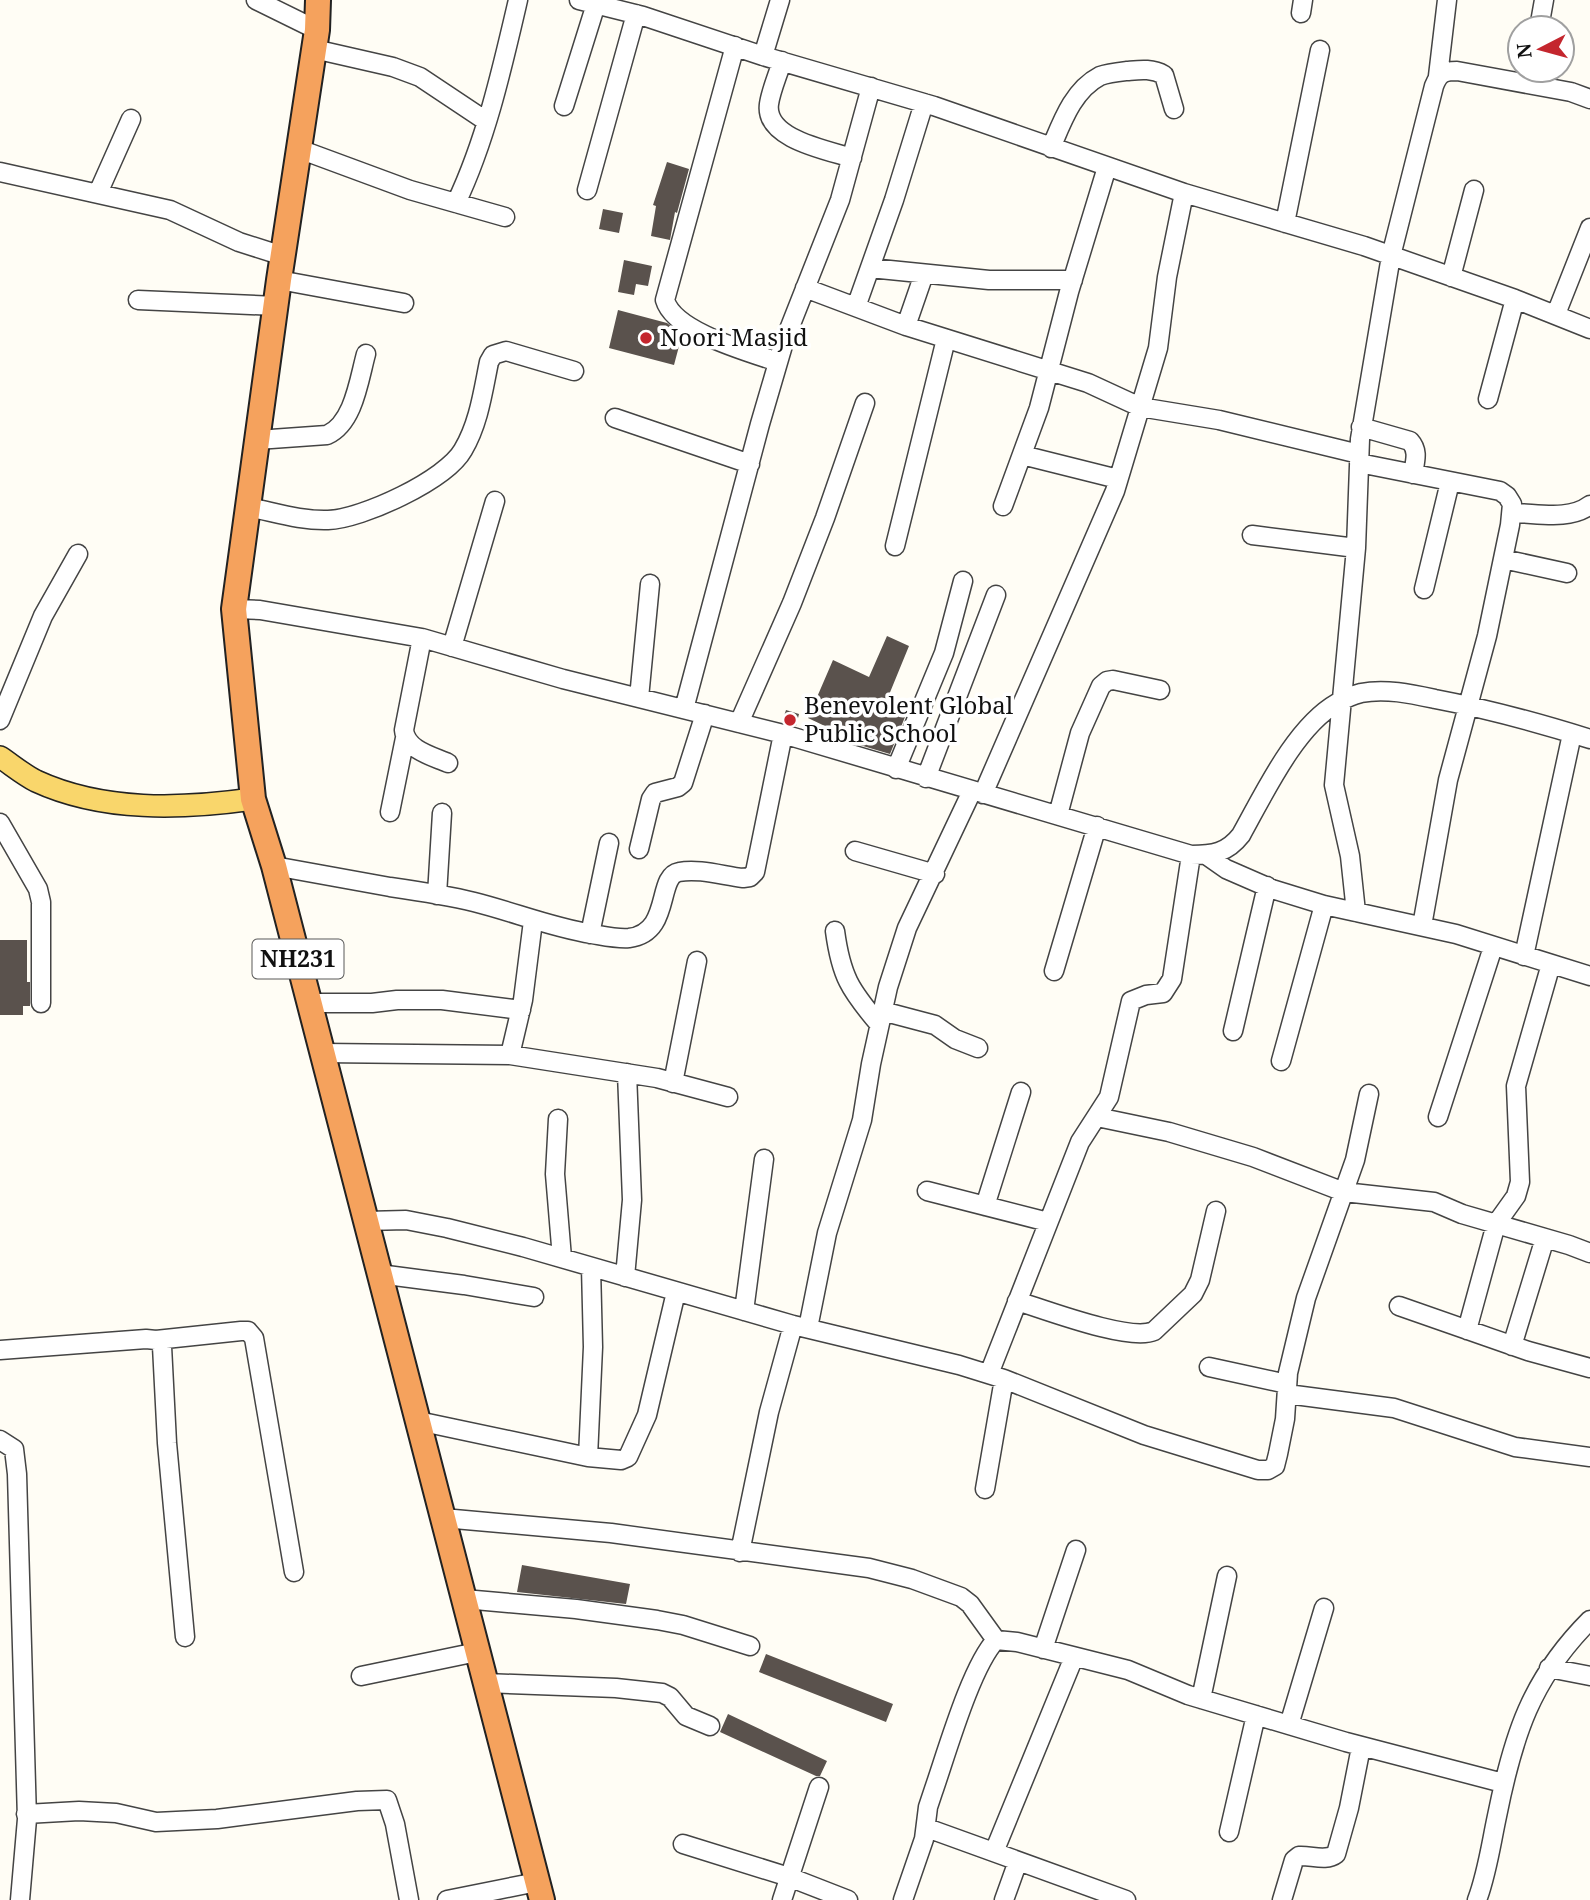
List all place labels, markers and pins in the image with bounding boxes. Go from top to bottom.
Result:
place label: Noori Masjid [660,320,808,353]
marker: Noori Masjid [638,330,654,346]
place label: Benevolent Global Public School [804,688,1014,749]
marker: Benevolent Global Public School [782,712,798,728]

